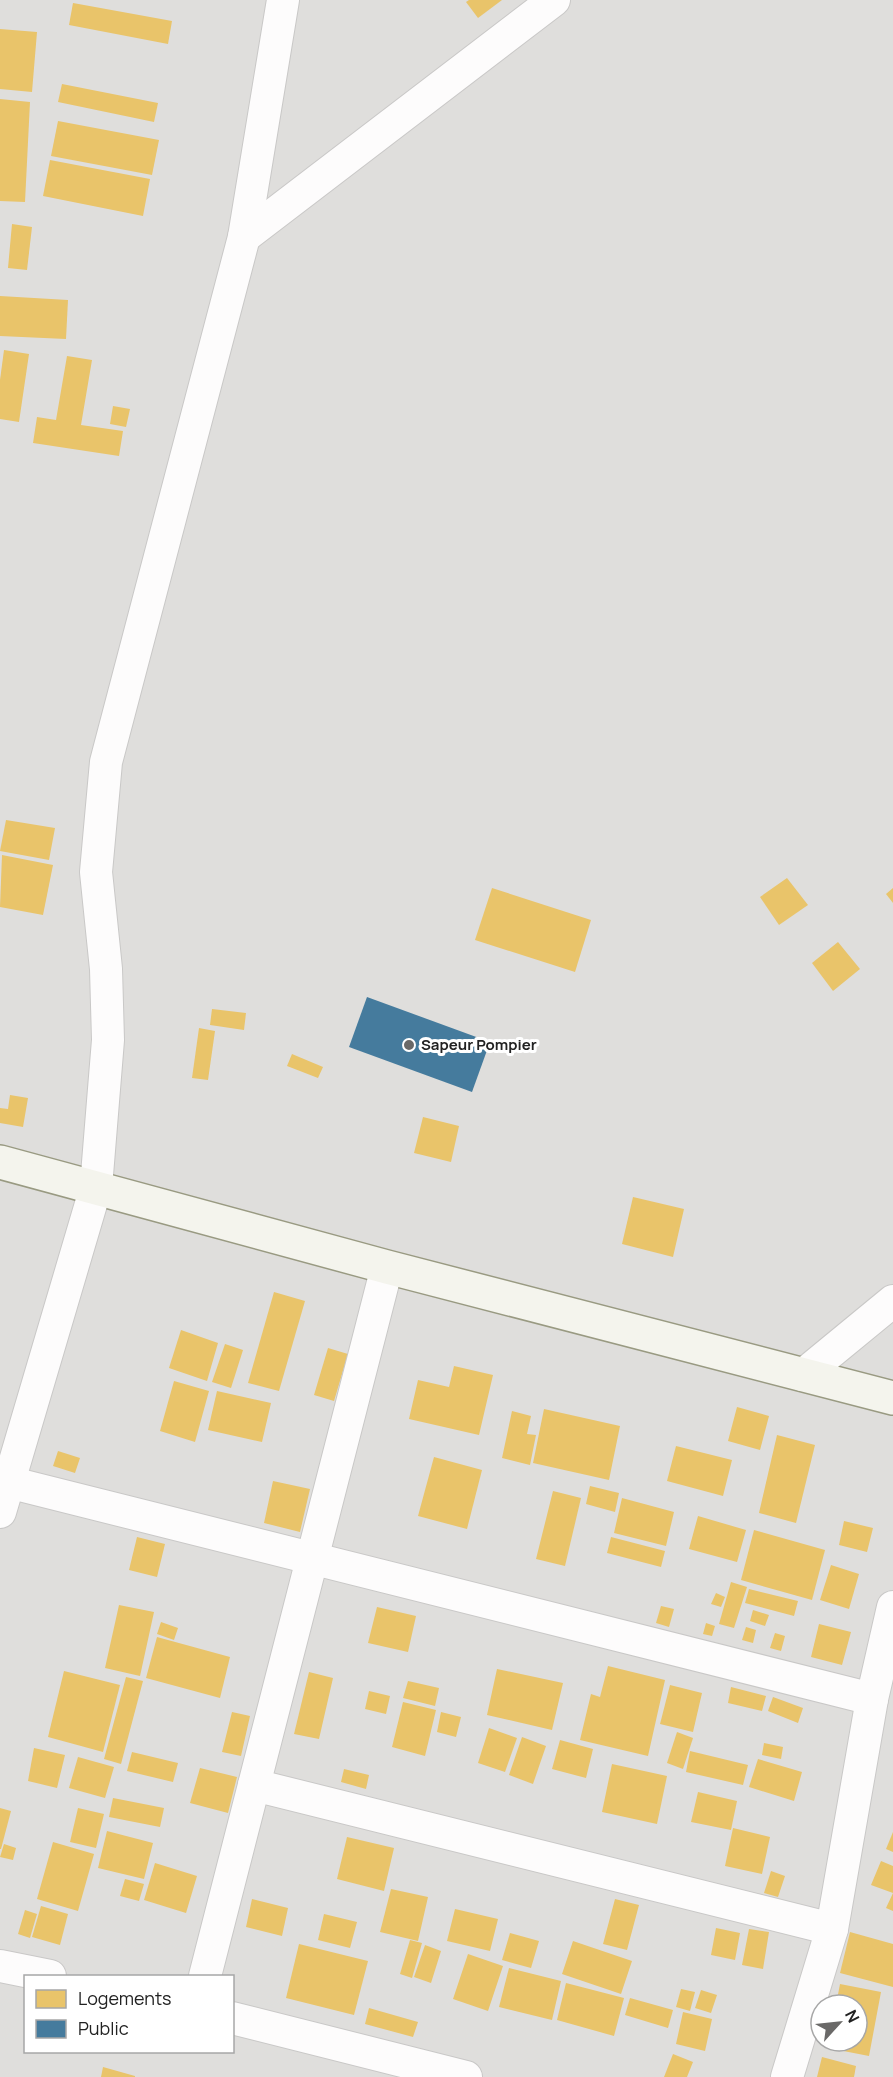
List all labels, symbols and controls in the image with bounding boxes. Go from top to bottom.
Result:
place label: Sapeur Pompier [421,1034,537,1055]
marker: Sapeur Pompier [402,1038,416,1052]
legend [24,1975,234,2053]
text: Logements [78,1986,172,2010]
north arrow [809,1993,869,2053]
text: N [840,2006,865,2026]
text: Public [78,2016,129,2040]

